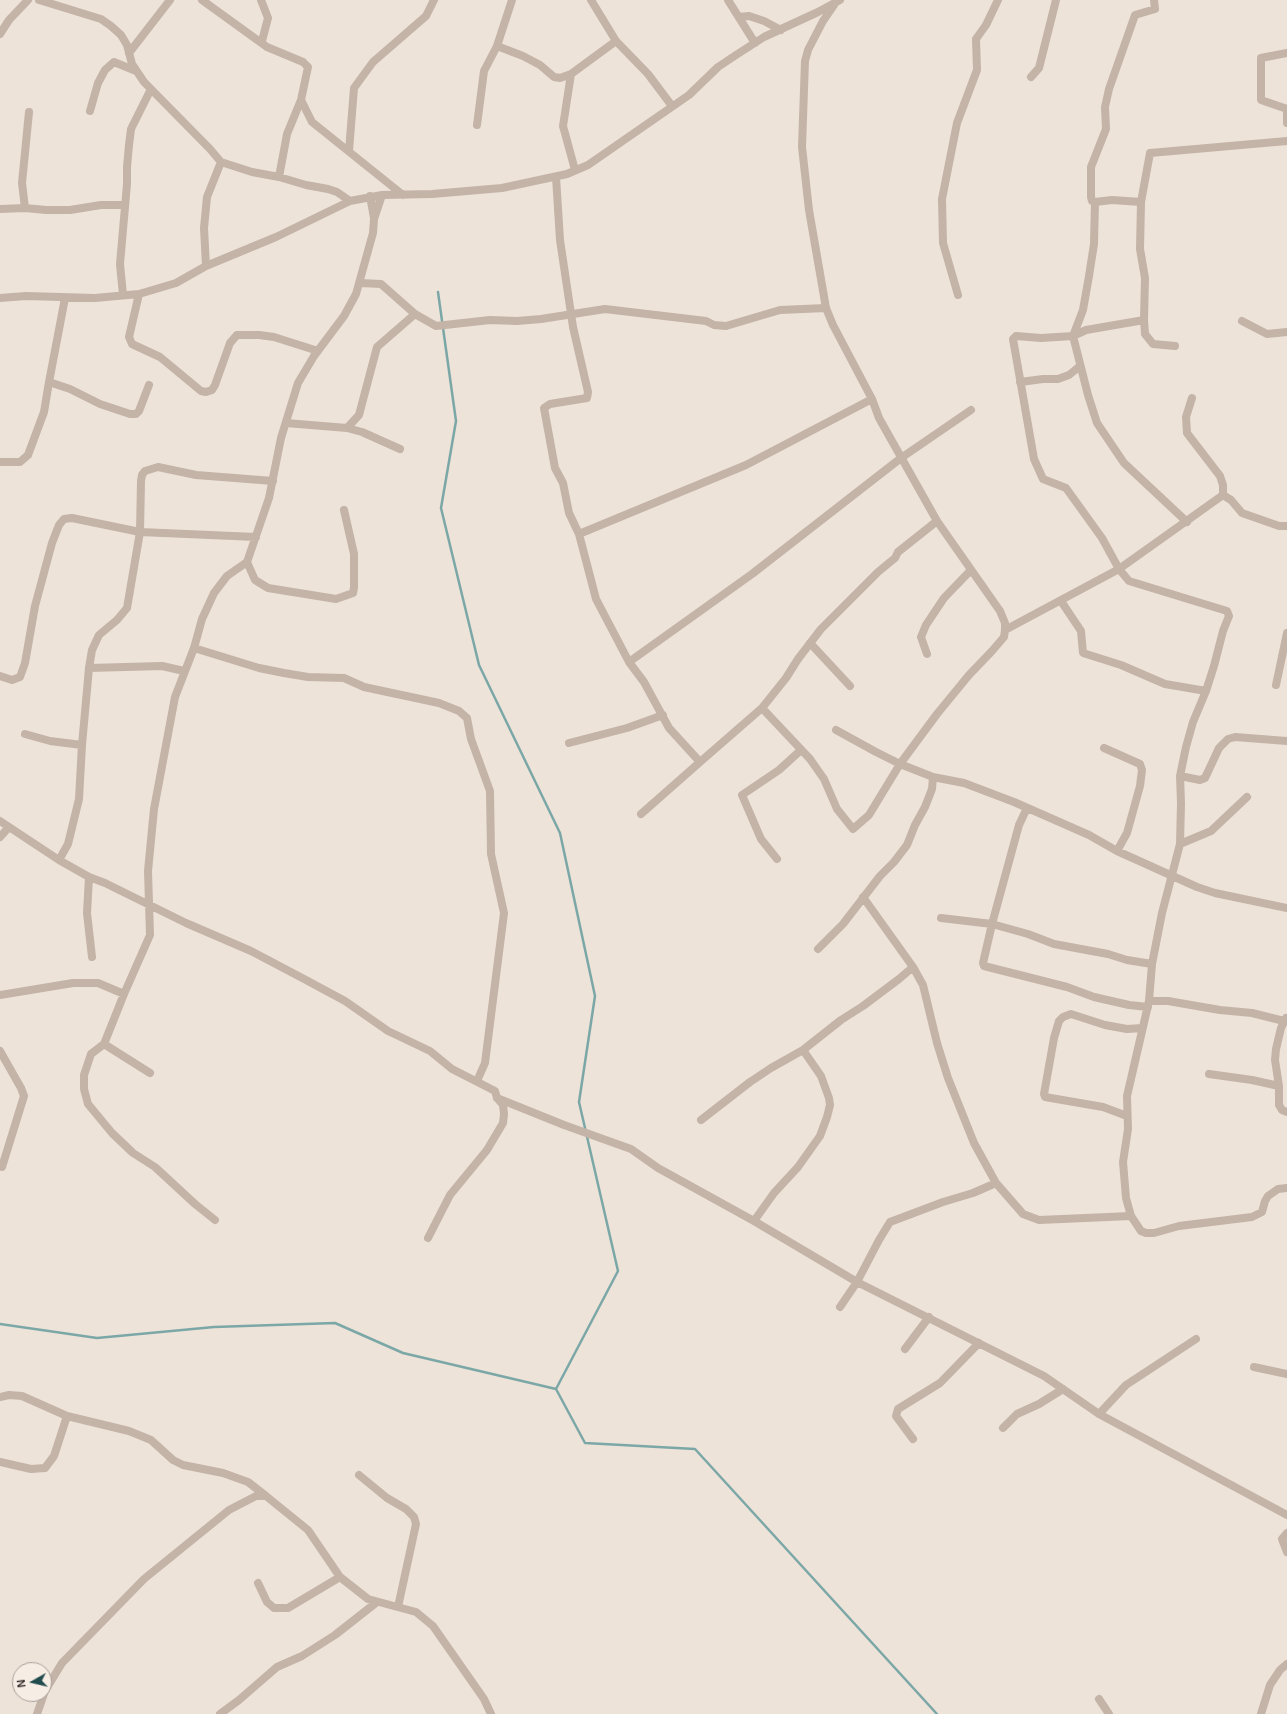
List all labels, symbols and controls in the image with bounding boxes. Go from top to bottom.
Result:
north arrow [12,1662,52,1702]
text: N [15,1679,28,1688]

